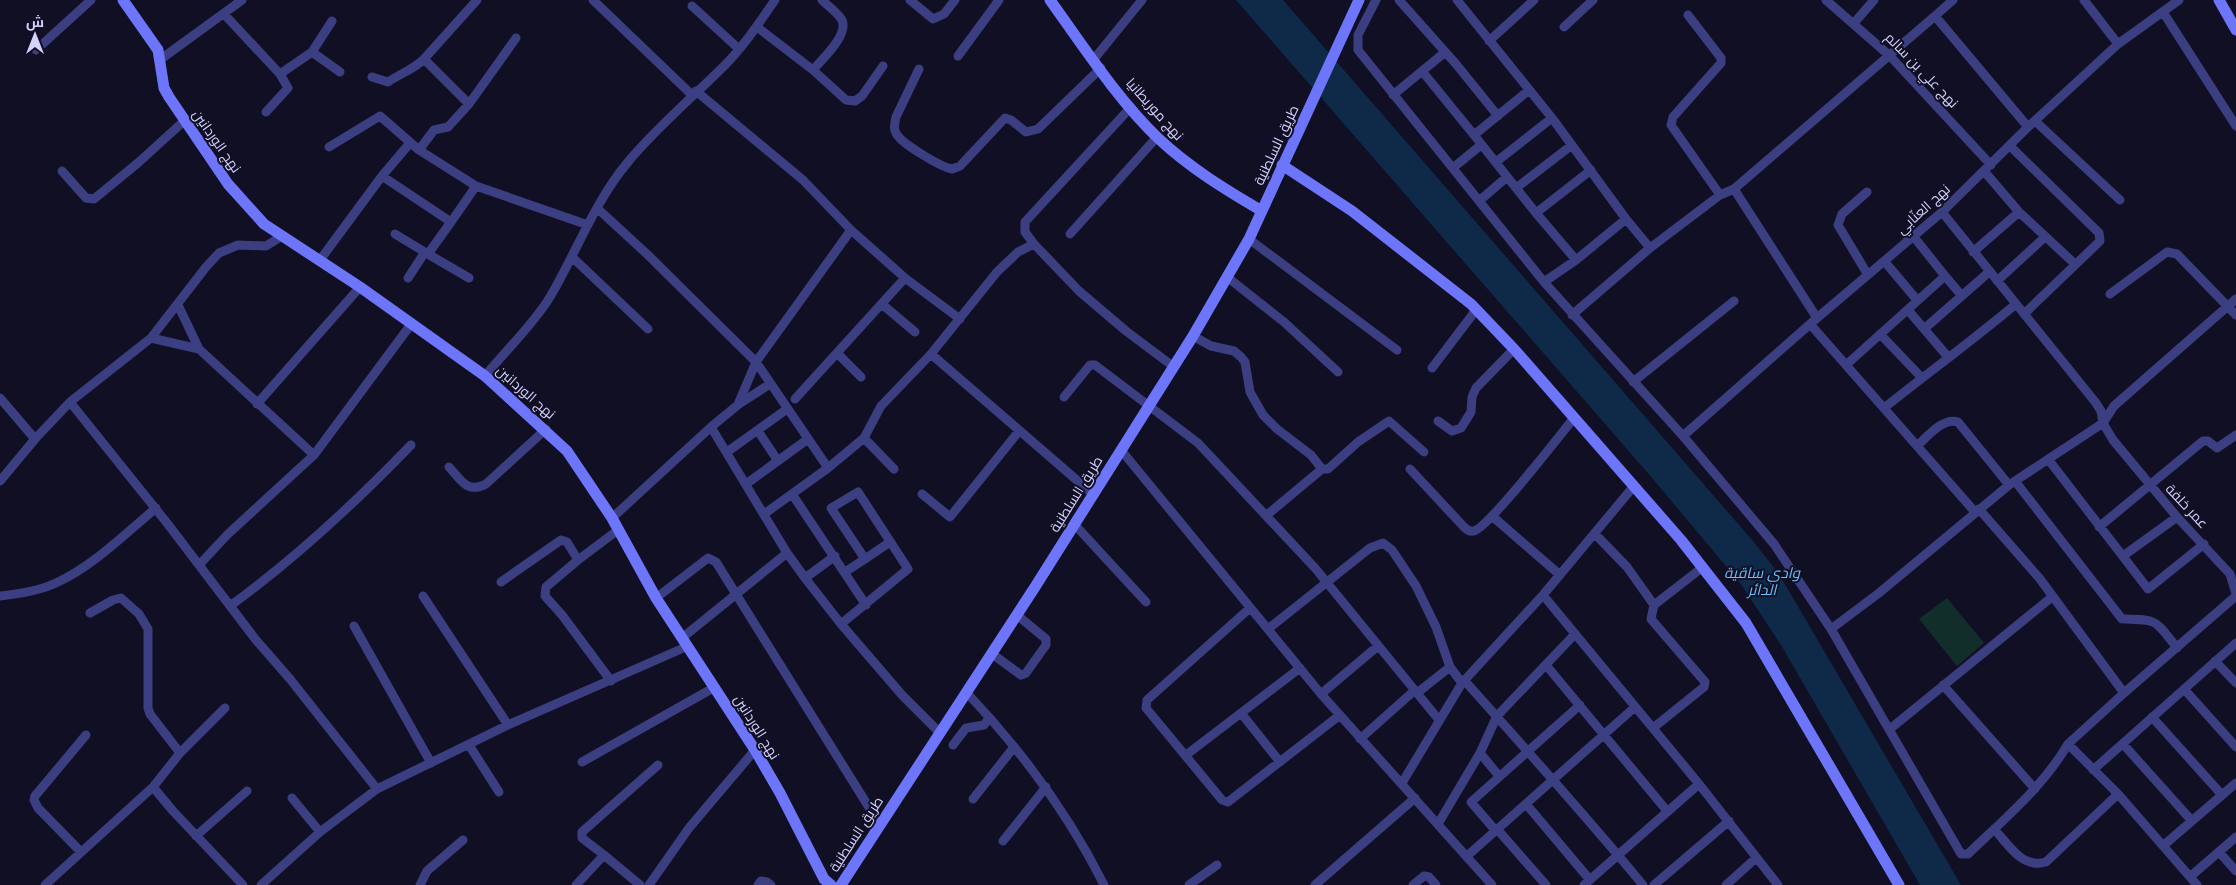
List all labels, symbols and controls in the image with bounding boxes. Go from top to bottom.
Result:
north arrow [10,10,60,60]
text: ش [26,12,44,31]
street label: نهج علي بن سالم [1879,28,1963,114]
street label: نهج موريطانيا [1122,73,1188,144]
street label: طريق السلطنية [1249,102,1302,188]
street label: نهج الوردانين [189,105,246,176]
street label: نهج العنّابي [1892,179,1956,240]
street label: نهج الوردانين [493,361,560,423]
street label: طريق السلطنية [1045,452,1107,535]
street label: عمر خلفة [2162,479,2213,532]
water label: وادي ساقية الدائر [1724,562,1801,599]
street label: نهج الوردانين [730,691,785,763]
street label: طريق السلطنية [824,792,887,875]

